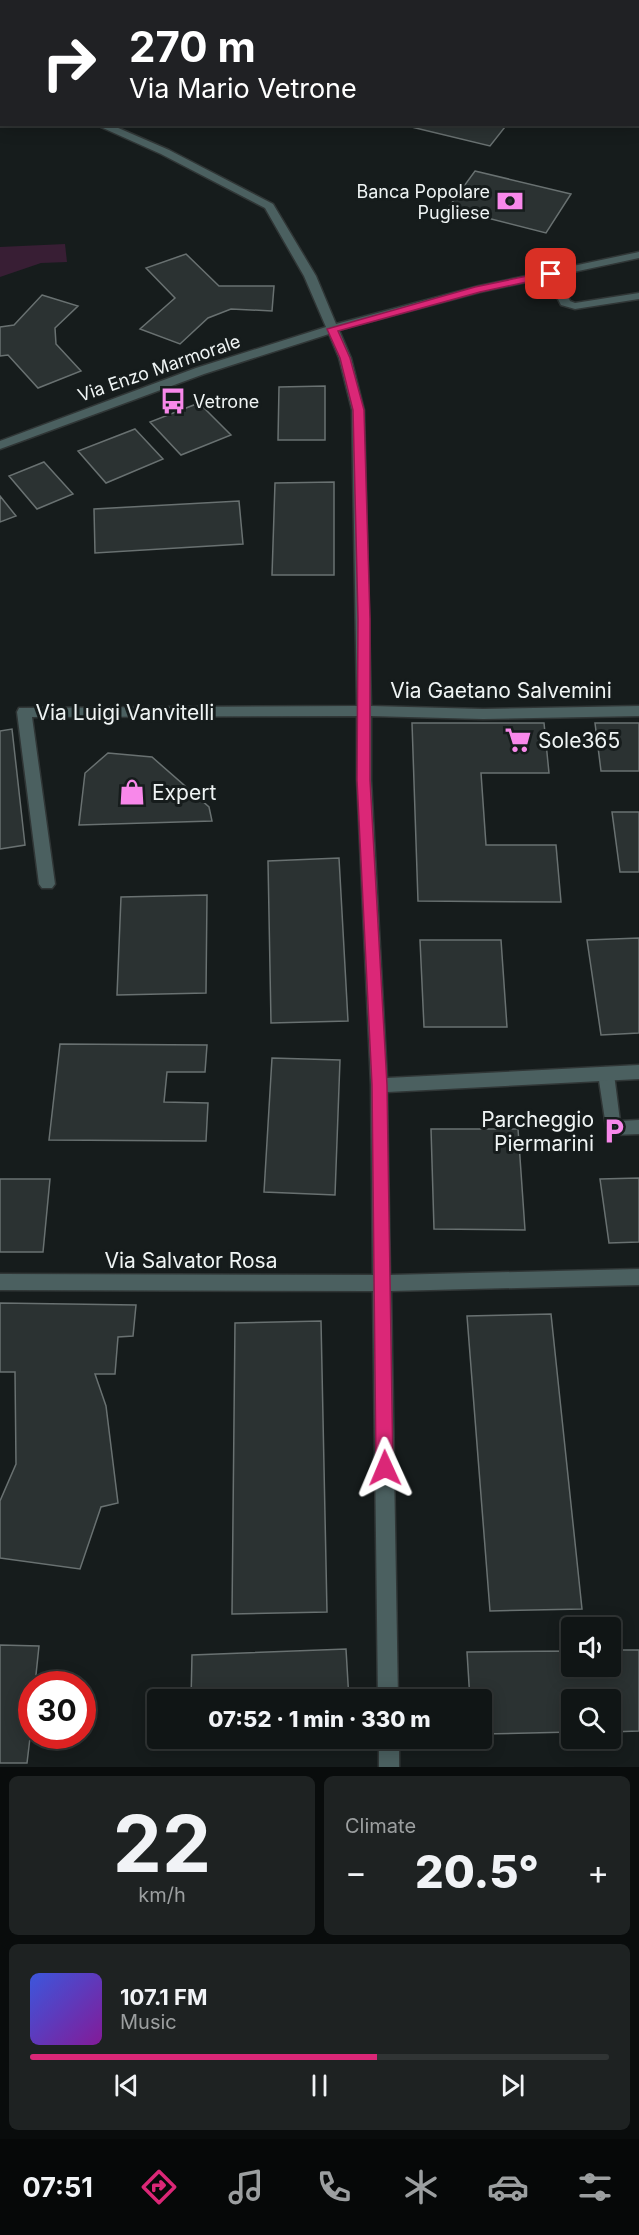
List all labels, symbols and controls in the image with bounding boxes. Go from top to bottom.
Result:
text: 270 m [129,21,256,72]
icon: right [30,24,108,102]
text: Via Mario Vetrone [129,72,357,105]
place label: Banca Popolare Pugliese [356,181,490,223]
bank icon: Banca Popolare Pugliese [495,186,525,216]
pin [525,248,576,299]
icon: arrive [534,257,567,290]
street label: Via Enzo Marmorale [75,330,243,406]
bus stop icon: Vetrone [158,386,188,416]
place label: Vetrone [193,391,259,412]
street label: Via Gaetano Salvemini [390,678,612,703]
street label: Via Luigi Vanvitelli [36,700,214,725]
supermarket icon: Sole365 [503,725,533,755]
place label: Sole365 [538,728,620,753]
shop icon: Expert [117,777,147,807]
place label: Expert [152,780,216,805]
place label: Parcheggio Piermarini [481,1107,594,1156]
parking icon: Parcheggio Piermarini [599,1116,629,1146]
street label: Via Salvator Rosa [105,1248,277,1273]
position arrow [353,1436,417,1500]
map controls [561,1617,621,1749]
button: sound [561,1617,621,1677]
speed limit sign: 30 [18,1671,96,1749]
button: search [561,1689,621,1749]
text: 07:52 · 1 min · 330 m [208,1706,431,1732]
text: 22 [113,1796,211,1891]
text: Climate [345,1814,416,1838]
text: 20.5° [415,1844,539,1899]
text: − [345,1852,367,1892]
text: + [587,1852,609,1892]
text: km/h [138,1883,186,1907]
text: 107.1 FM [120,1984,207,2010]
text: Music [120,2010,177,2034]
icon: previous [110,2069,143,2102]
icon: pause [303,2069,336,2102]
icon: next [496,2069,529,2102]
icon: directions [138,2166,180,2208]
icon: music [225,2166,267,2208]
icon: phone [313,2166,355,2208]
icon: climate [400,2166,442,2208]
icon: car [487,2166,529,2208]
icon: filters [574,2166,616,2208]
text: 07:51 [23,2171,93,2204]

